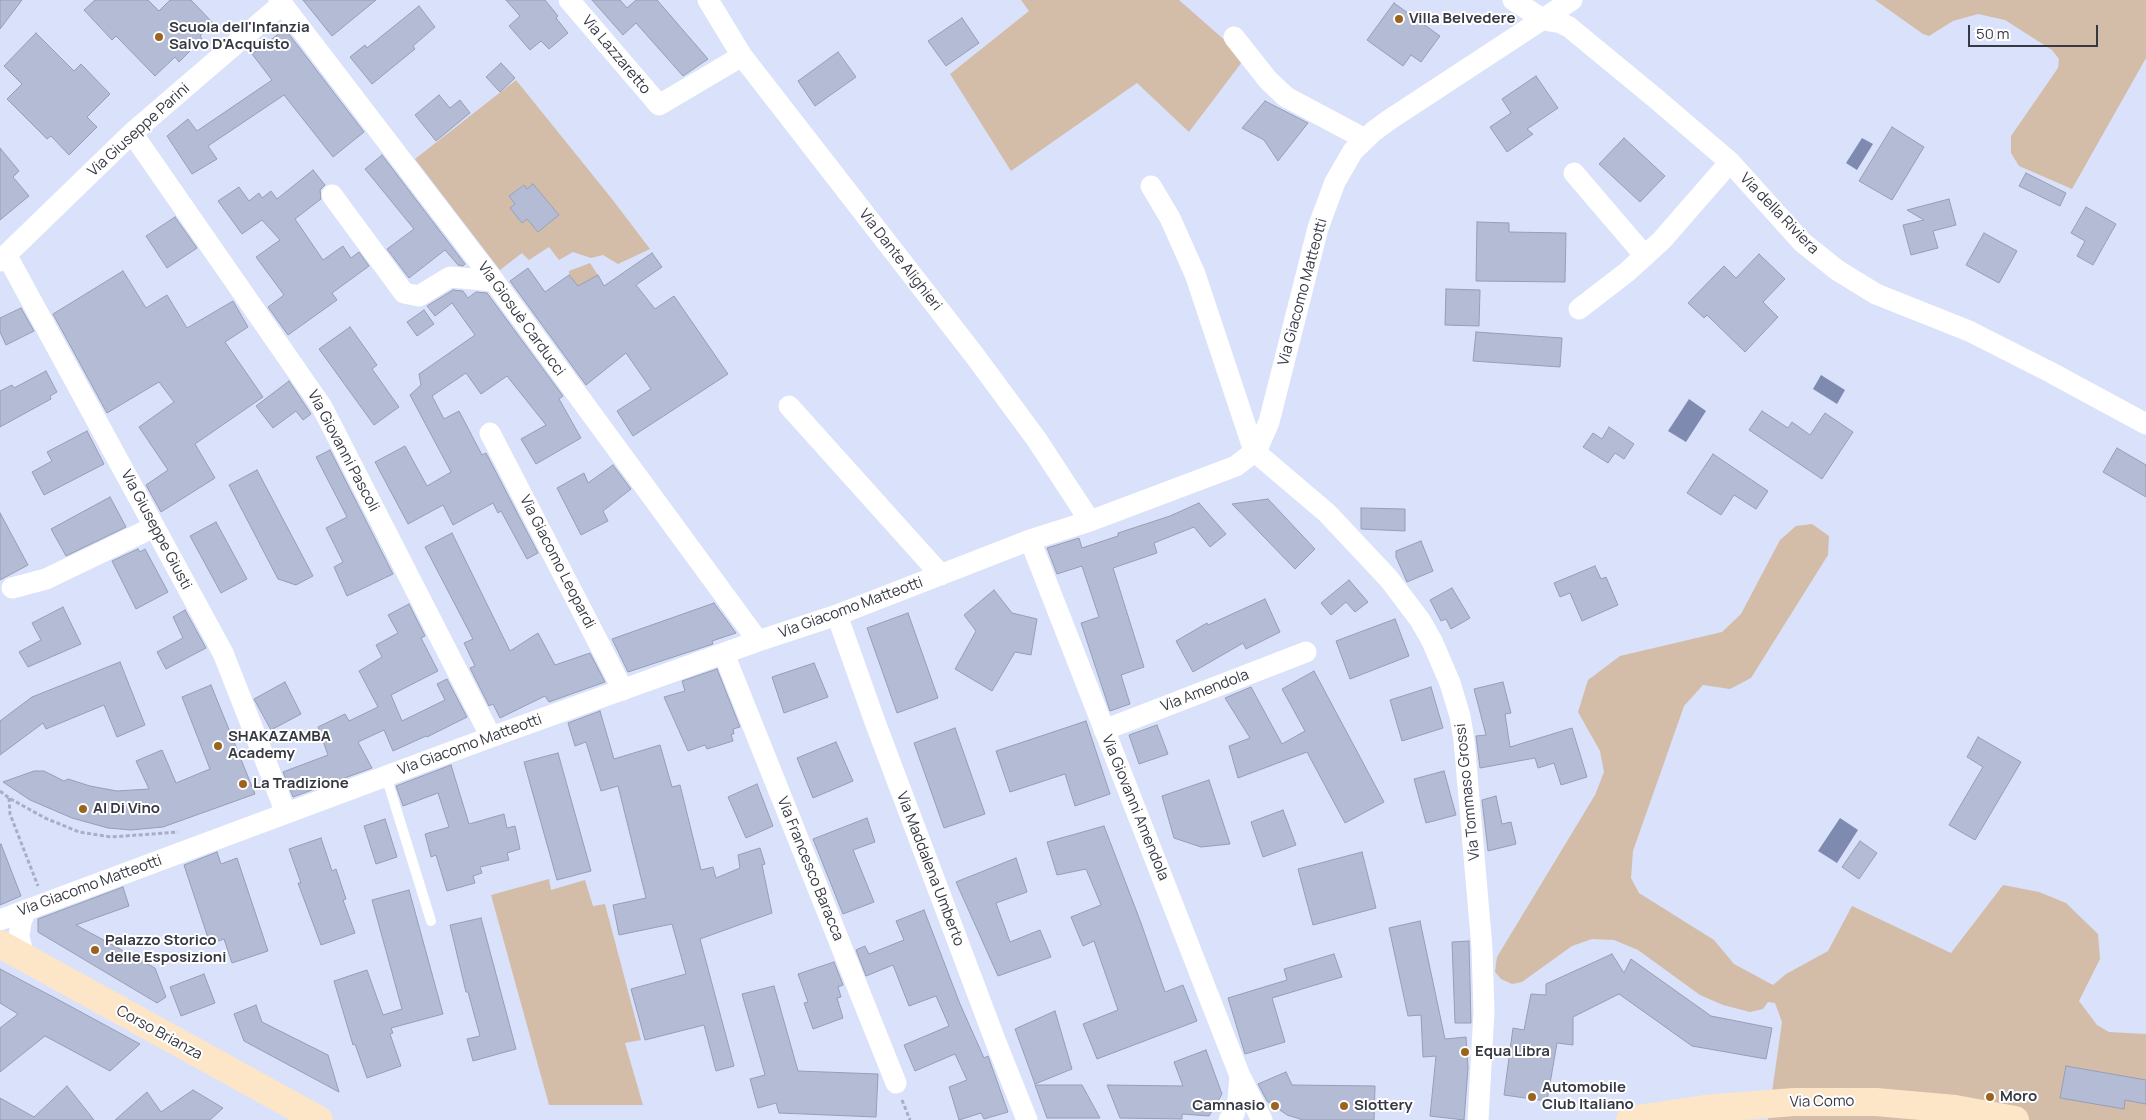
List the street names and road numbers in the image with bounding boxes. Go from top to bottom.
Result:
street label: Via Lazzaretto [578,12,654,98]
street label: Via Giuseppe Parini [84,80,194,180]
street label: Via della Riviera [1736,170,1822,258]
street label: Via Dante Alighieri [855,206,945,314]
street label: Via Giacomo Matteotti [1275,216,1331,368]
street label: Via Giosuè Carducci [474,258,568,380]
street label: Via Giovanni Pascoli [303,387,383,515]
street label: Via Giuseppe Giusti [117,467,195,593]
street label: Via Giacomo Leopardi [515,492,599,632]
street label: Via Giacomo Matteotti [777,574,925,642]
street label: Via Amendola [1158,666,1252,716]
street label: Via Giacomo Matteotti [396,711,544,779]
street label: Via Tommaso Grossi [1452,723,1484,861]
street label: Via Giovanni Amendola [1098,733,1172,883]
street label: Via Maddalena Umberto [892,789,968,949]
street label: Via Francesco Baracca [773,794,847,944]
street label: Via Giacomo Matteotti [16,852,164,920]
street label: Corso Brianza [113,1002,205,1064]
street label: Via Como [1789,1092,1855,1112]

